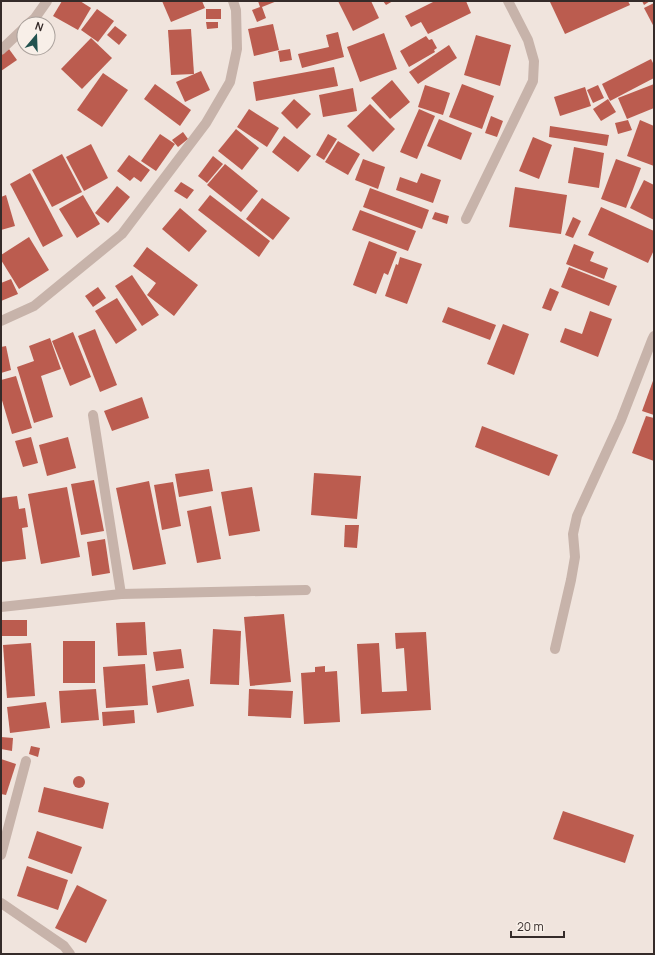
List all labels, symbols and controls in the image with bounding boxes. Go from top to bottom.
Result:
north arrow [16,16,56,56]
text: N [33,18,46,34]
scale bar [511,913,564,939]
text: 20 m [517,918,544,935]

